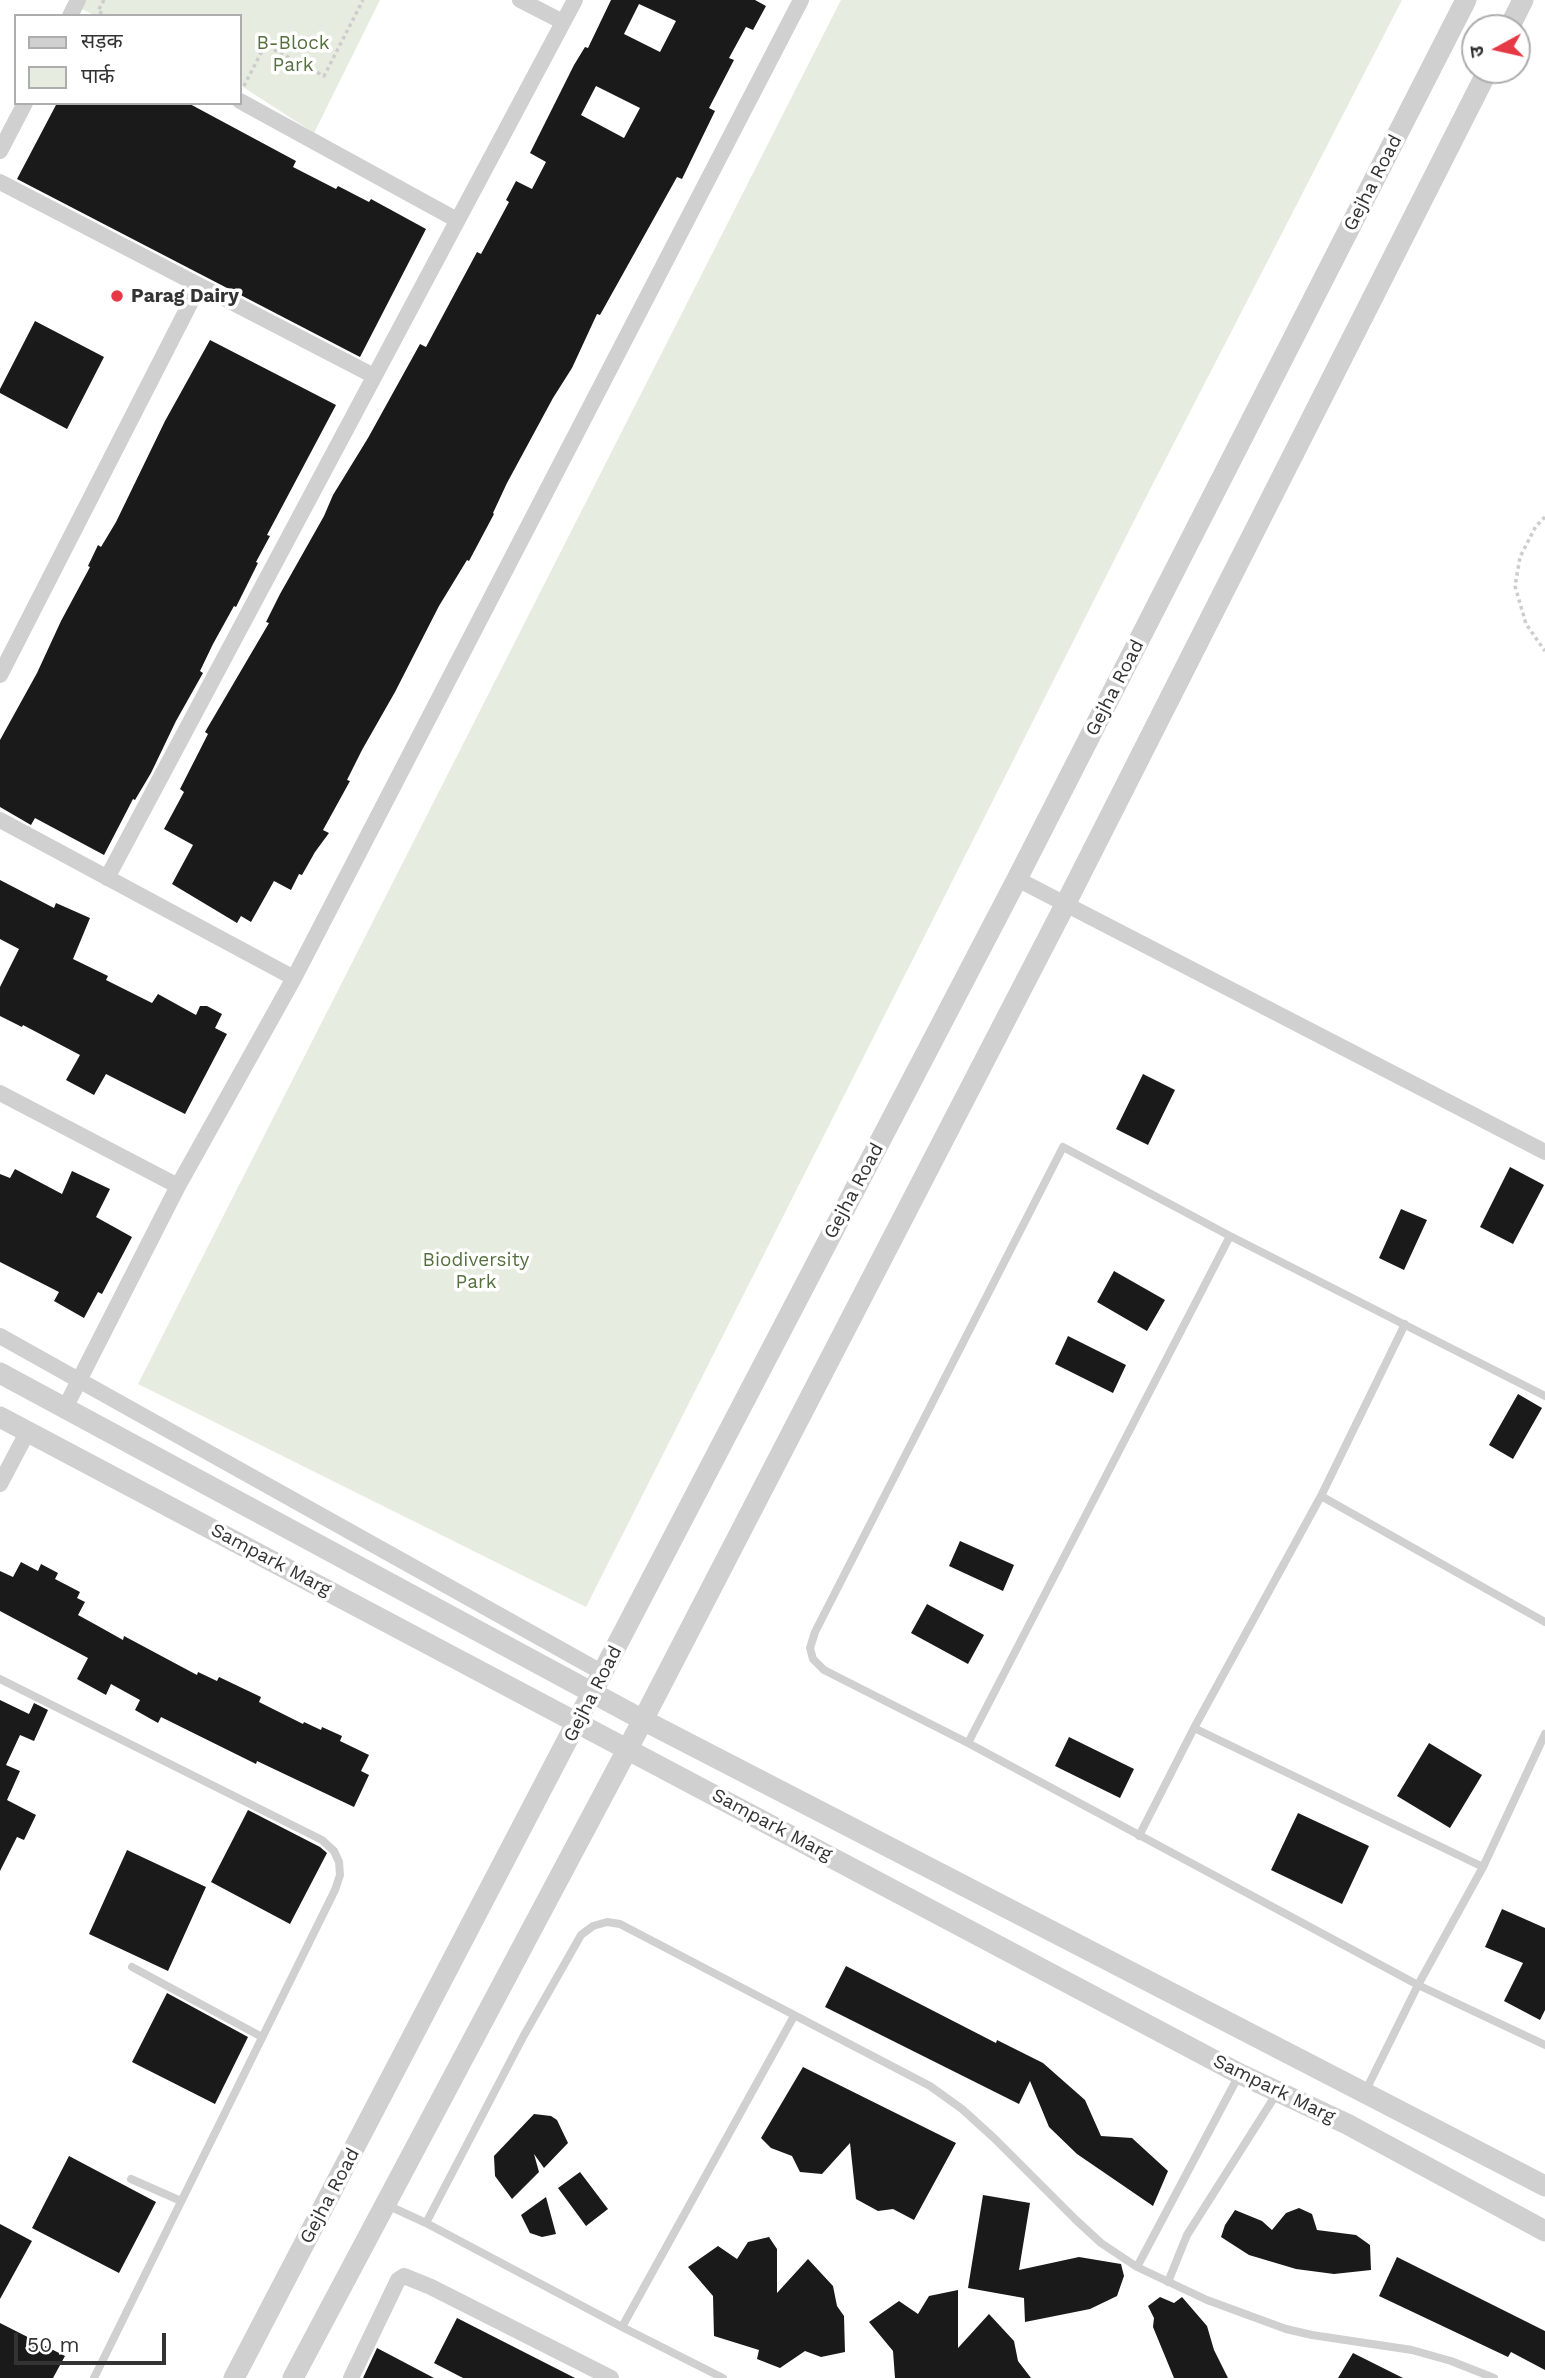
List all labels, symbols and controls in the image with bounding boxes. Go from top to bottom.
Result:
legend [14,14,242,105]
north arrow [1461,14,1531,84]
text: सड़क [81,28,123,53]
park label: B-Block Park [256,32,330,76]
text: उ [1465,45,1489,59]
text: पार्क [81,63,115,88]
street label: Gejha Road [1339,131,1407,235]
place label: Parag Dairy [131,285,239,307]
marker: Parag Dairy [109,288,125,304]
street label: Gejha Road [1081,636,1149,740]
street label: Gejha Road [819,1139,889,1243]
park label: Biodiversity Park [423,1249,529,1293]
street label: Sampark Marg [207,1519,335,1601]
street label: Gejha Road [559,1642,627,1746]
street label: Sampark Marg [708,1784,836,1866]
street label: Sampark Marg [1209,2050,1339,2128]
street label: Gejha Road [295,2144,365,2248]
scale bar [18,2318,170,2362]
text: 50 m [27,2332,79,2357]

